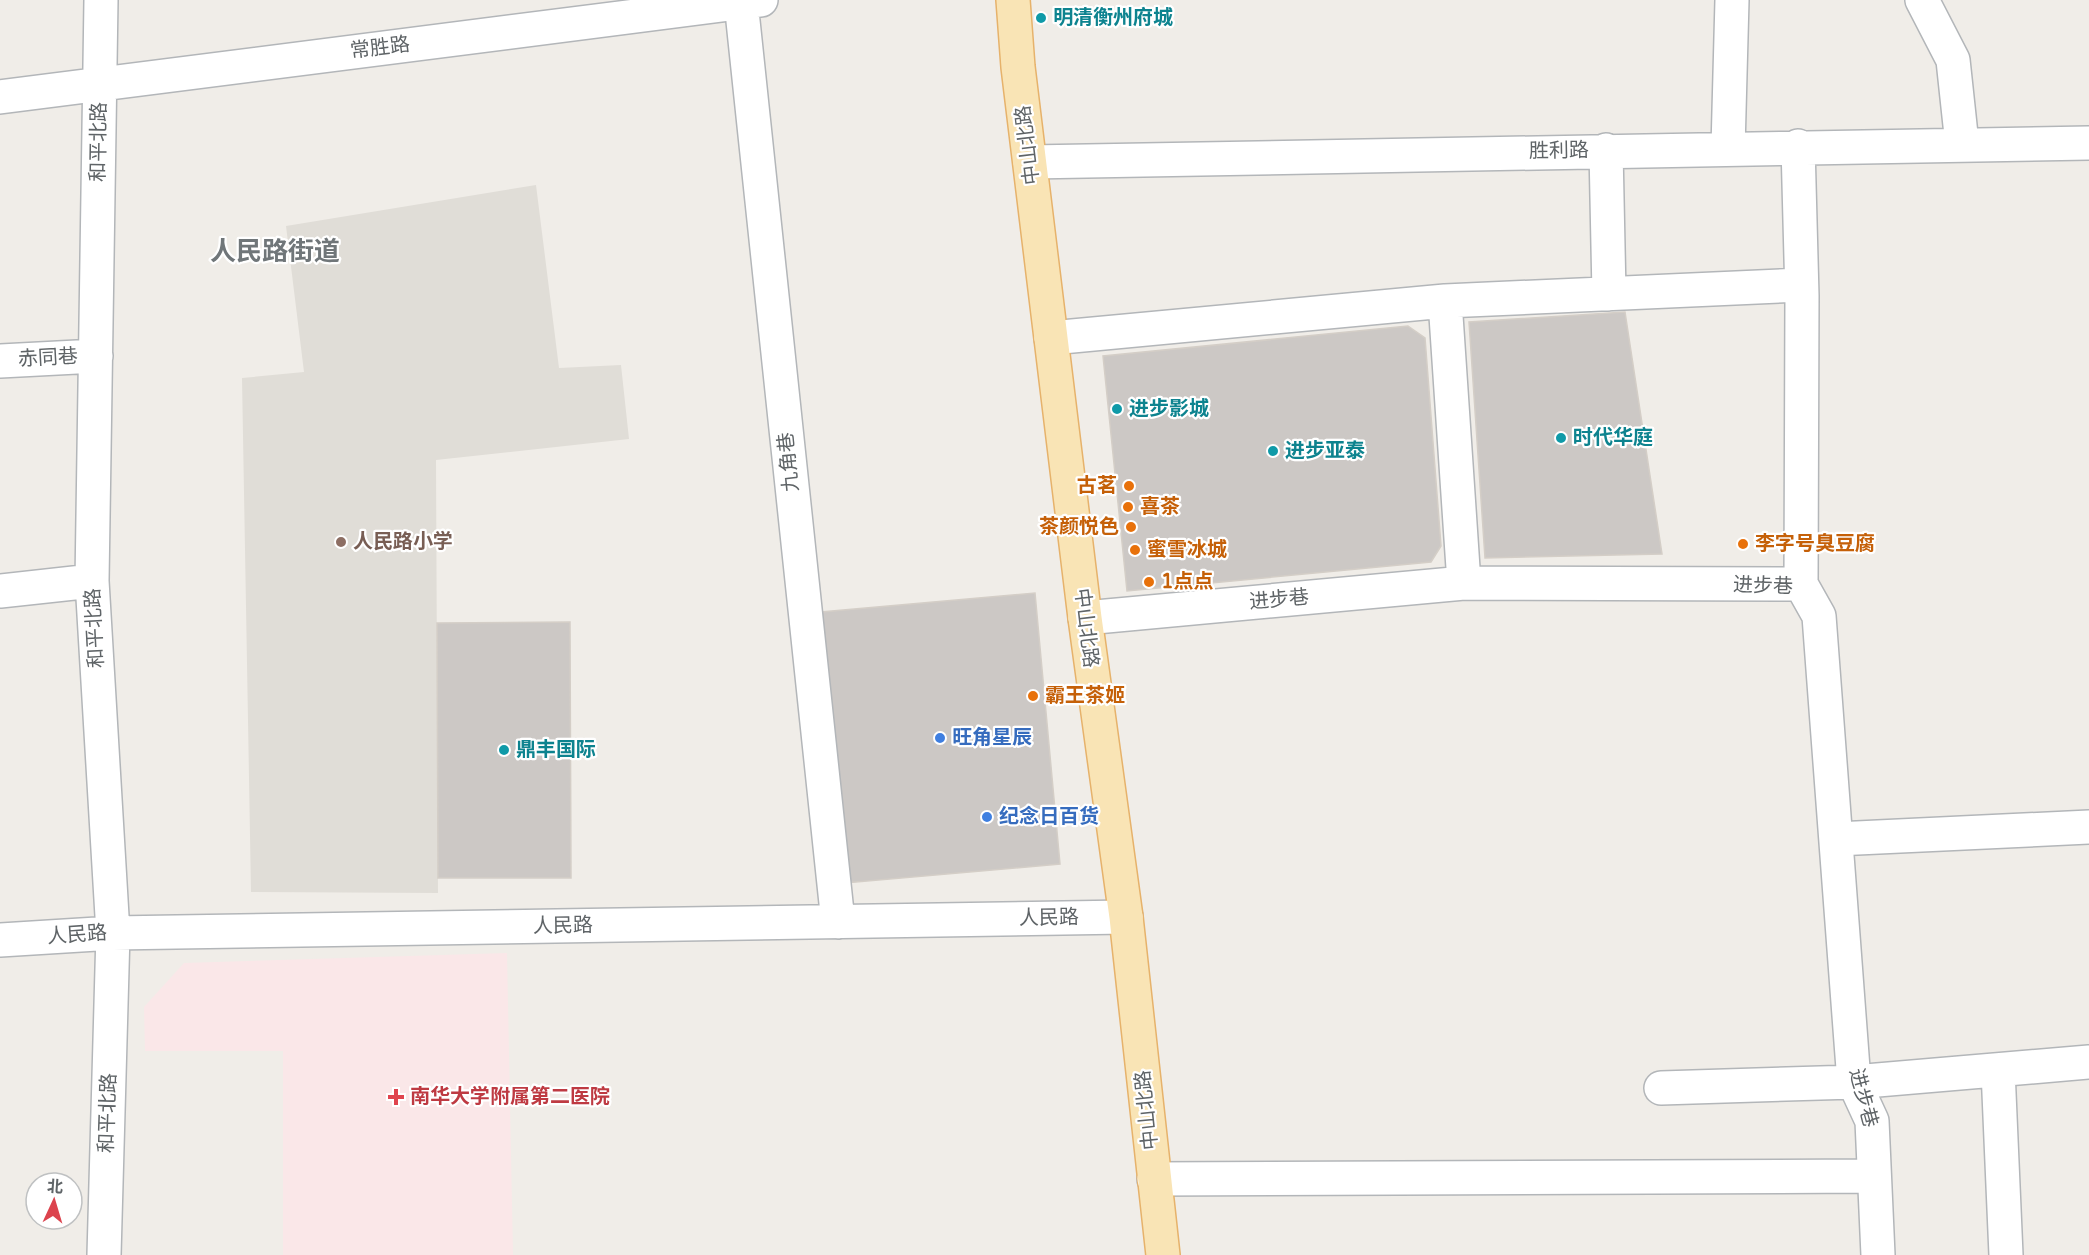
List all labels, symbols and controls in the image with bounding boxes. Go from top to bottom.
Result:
place label: 明清衡州府城 [1053,6,1173,30]
marker: 明清衡州府城 [1034,11,1048,25]
street label: 常胜路 [349,32,411,64]
street label: 和平北路 [86,102,112,182]
street label: 中山北路 [1011,104,1045,186]
street label: 胜利路 [1529,138,1589,164]
district label: 人民路街道 [210,236,340,267]
street label: 赤同巷 [17,344,79,372]
place label: 进步影城 [1129,397,1209,421]
marker: 进步影城 [1110,402,1124,416]
place label: 时代华庭 [1573,426,1653,450]
street label: 九角巷 [774,431,804,493]
marker: 时代华庭 [1554,431,1568,445]
place label: 进步亚泰 [1285,439,1365,463]
marker: 进步亚泰 [1266,444,1280,458]
place label: 古茗 [1077,474,1117,498]
marker: 古茗 [1122,479,1136,493]
place label: 喜茶 [1140,495,1180,519]
marker: 喜茶 [1121,500,1135,514]
place label: 茶颜悦色 [1039,515,1119,539]
marker: 茶颜悦色 [1124,520,1138,534]
place label: 人民路小学 [353,530,453,554]
place label: 李字号臭豆腐 [1755,532,1875,556]
marker: 人民路小学 [334,535,348,549]
marker: 李字号臭豆腐 [1736,537,1750,551]
place label: 蜜雪冰城 [1147,538,1227,562]
marker: 蜜雪冰城 [1128,543,1142,557]
place label: 1点点 [1161,570,1214,594]
street label: 进步巷 [1733,573,1793,599]
marker: 1点点 [1142,575,1156,589]
street label: 进步巷 [1248,585,1310,615]
street label: 和平北路 [81,587,109,669]
street label: 中山北路 [1069,587,1103,669]
place label: 霸王茶姬 [1045,684,1125,708]
marker: 霸王茶姬 [1026,689,1040,703]
place label: 旺角星辰 [952,726,1032,750]
marker: 旺角星辰 [933,731,947,745]
place label: 鼎丰国际 [516,738,596,762]
marker: 鼎丰国际 [497,743,511,757]
place label: 纪念日百货 [999,805,1099,829]
marker: 纪念日百货 [980,810,994,824]
street label: 人民路 [1019,905,1079,931]
street label: 人民路 [533,913,593,939]
street label: 人民路 [46,921,108,949]
street label: 进步巷 [1844,1066,1882,1130]
street label: 中山北路 [1131,1069,1163,1151]
street label: 和平北路 [95,1073,121,1153]
place label: 南华大学附属第二医院 [410,1085,610,1109]
marker: 南华大学附属第二医院 [387,1088,405,1106]
north arrow [24,1171,84,1231]
text: 北 [46,1176,64,1198]

